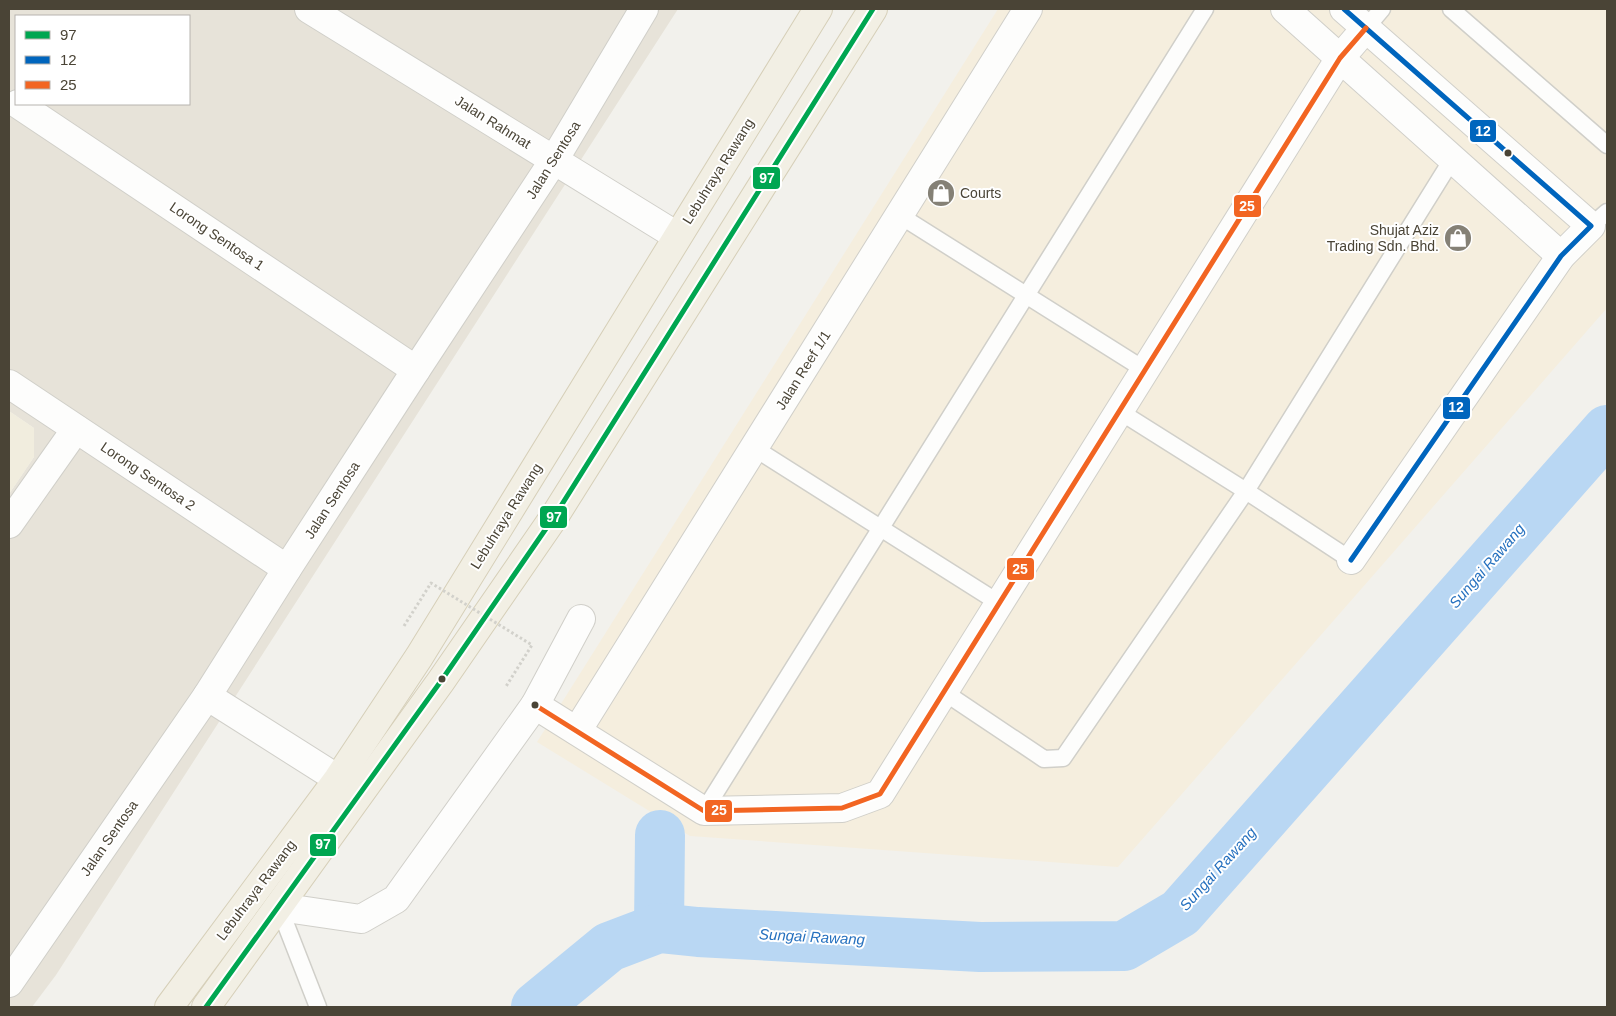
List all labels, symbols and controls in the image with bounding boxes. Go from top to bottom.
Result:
legend [15,15,190,105]
text: 97 [60,26,77,43]
text: 12 [60,51,77,68]
text: 25 [60,76,77,93]
street label: Jalan Rahmat [452,92,534,152]
street label: Lebuhraya Rawang [679,115,757,227]
street label: Jalan Sentosa [523,118,583,202]
line badge: 12 [1469,119,1497,143]
text: 12 [1475,123,1491,139]
unlabelled marker [1503,148,1513,158]
line badge: 97 [752,166,781,190]
text: 97 [759,170,775,186]
shop icon: Courts [926,178,956,208]
place label: Courts [960,185,1001,201]
line badge: 25 [1233,194,1262,218]
street label: Lorong Sentosa 1 [167,198,267,274]
text: 25 [1239,198,1255,214]
place label: Shujat Aziz Trading Sdn. Bhd. [1327,222,1439,254]
shop icon: Shujat Aziz Trading Sdn. Bhd. [1443,223,1473,253]
street label: Jalan Reef 1/1 [772,327,834,413]
line badge: 12 [1442,396,1471,420]
text: 12 [1448,399,1464,415]
street label: Lorong Sentosa 2 [98,438,198,514]
street label: Jalan Sentosa [301,458,363,542]
street label: Lebuhraya Rawang [467,460,545,572]
line badge: 97 [539,505,568,529]
text: 97 [546,509,562,525]
water label: Sungai Rawang [1445,520,1528,611]
line badge: 25 [1006,557,1035,581]
text: 25 [1012,561,1028,577]
unlabelled marker [437,674,447,684]
unlabelled marker [530,700,540,710]
street label: Jalan Sentosa [77,797,141,879]
line badge: 25 [704,799,733,823]
text: 25 [711,802,727,818]
water label: Sungai Rawang [1176,823,1260,914]
line badge: 97 [309,833,337,857]
text: 97 [315,836,331,852]
street label: Lebuhraya Rawang [213,837,299,943]
water label: Sungai Rawang [759,925,866,948]

